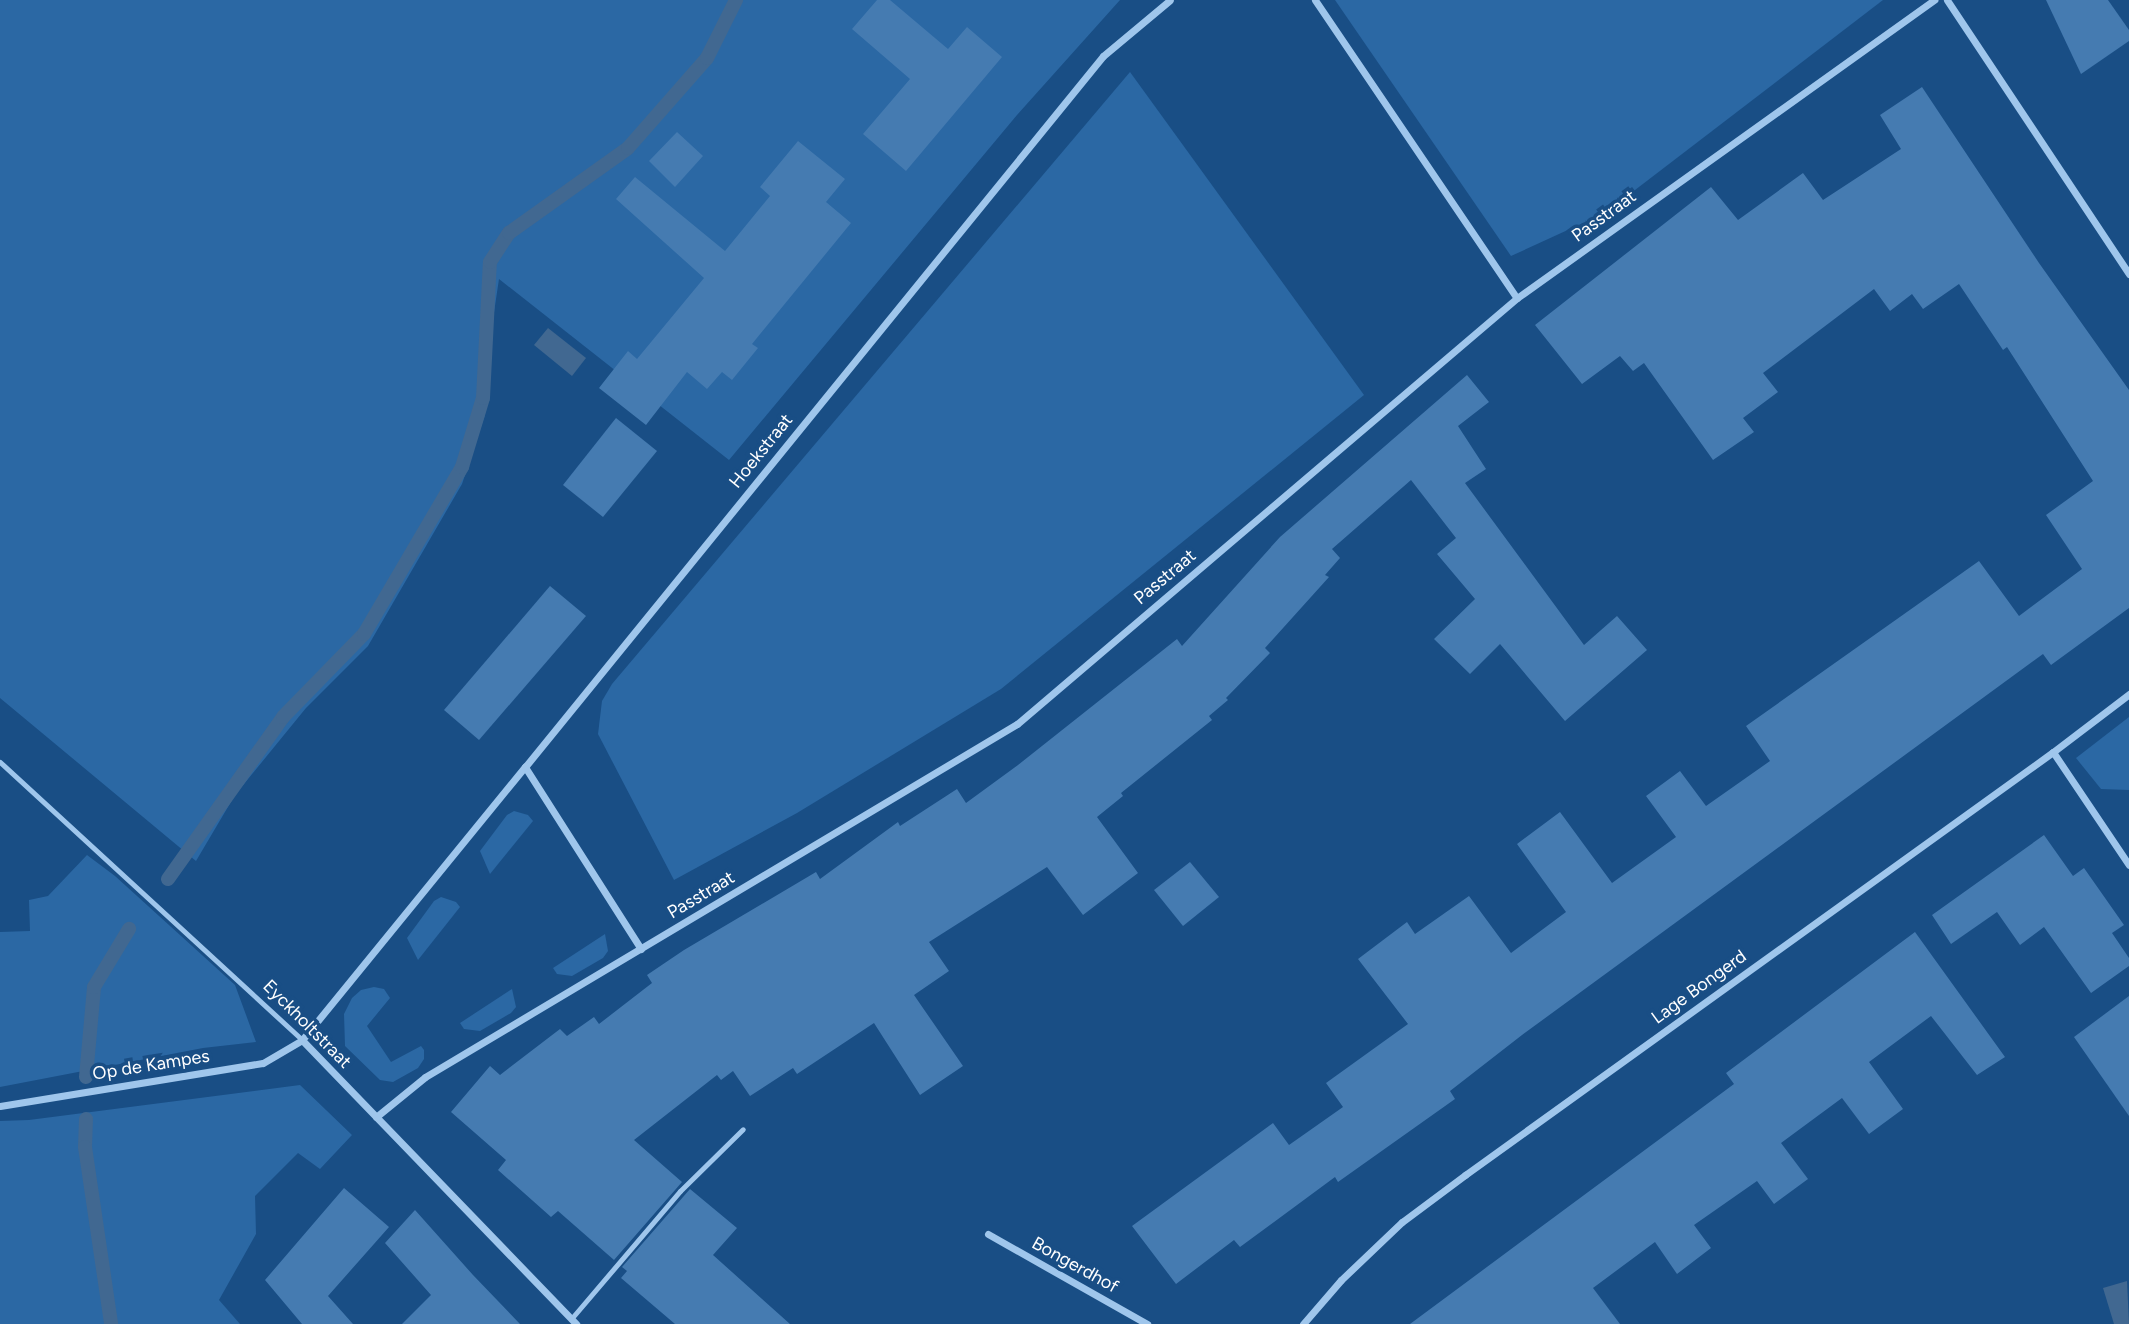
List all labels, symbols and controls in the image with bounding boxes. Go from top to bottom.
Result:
street label: Passtraat [1568,185,1640,247]
street label: Hoekstraat [725,410,797,492]
street label: Passtraat [1130,545,1200,609]
street label: Passtraat [664,867,738,923]
street label: Lage Bongerd [1647,945,1751,1029]
street label: Eyckholtstraat [258,975,356,1073]
street label: Op de Kampes [91,1045,211,1085]
street label: Bongerdhof [1028,1232,1122,1298]

